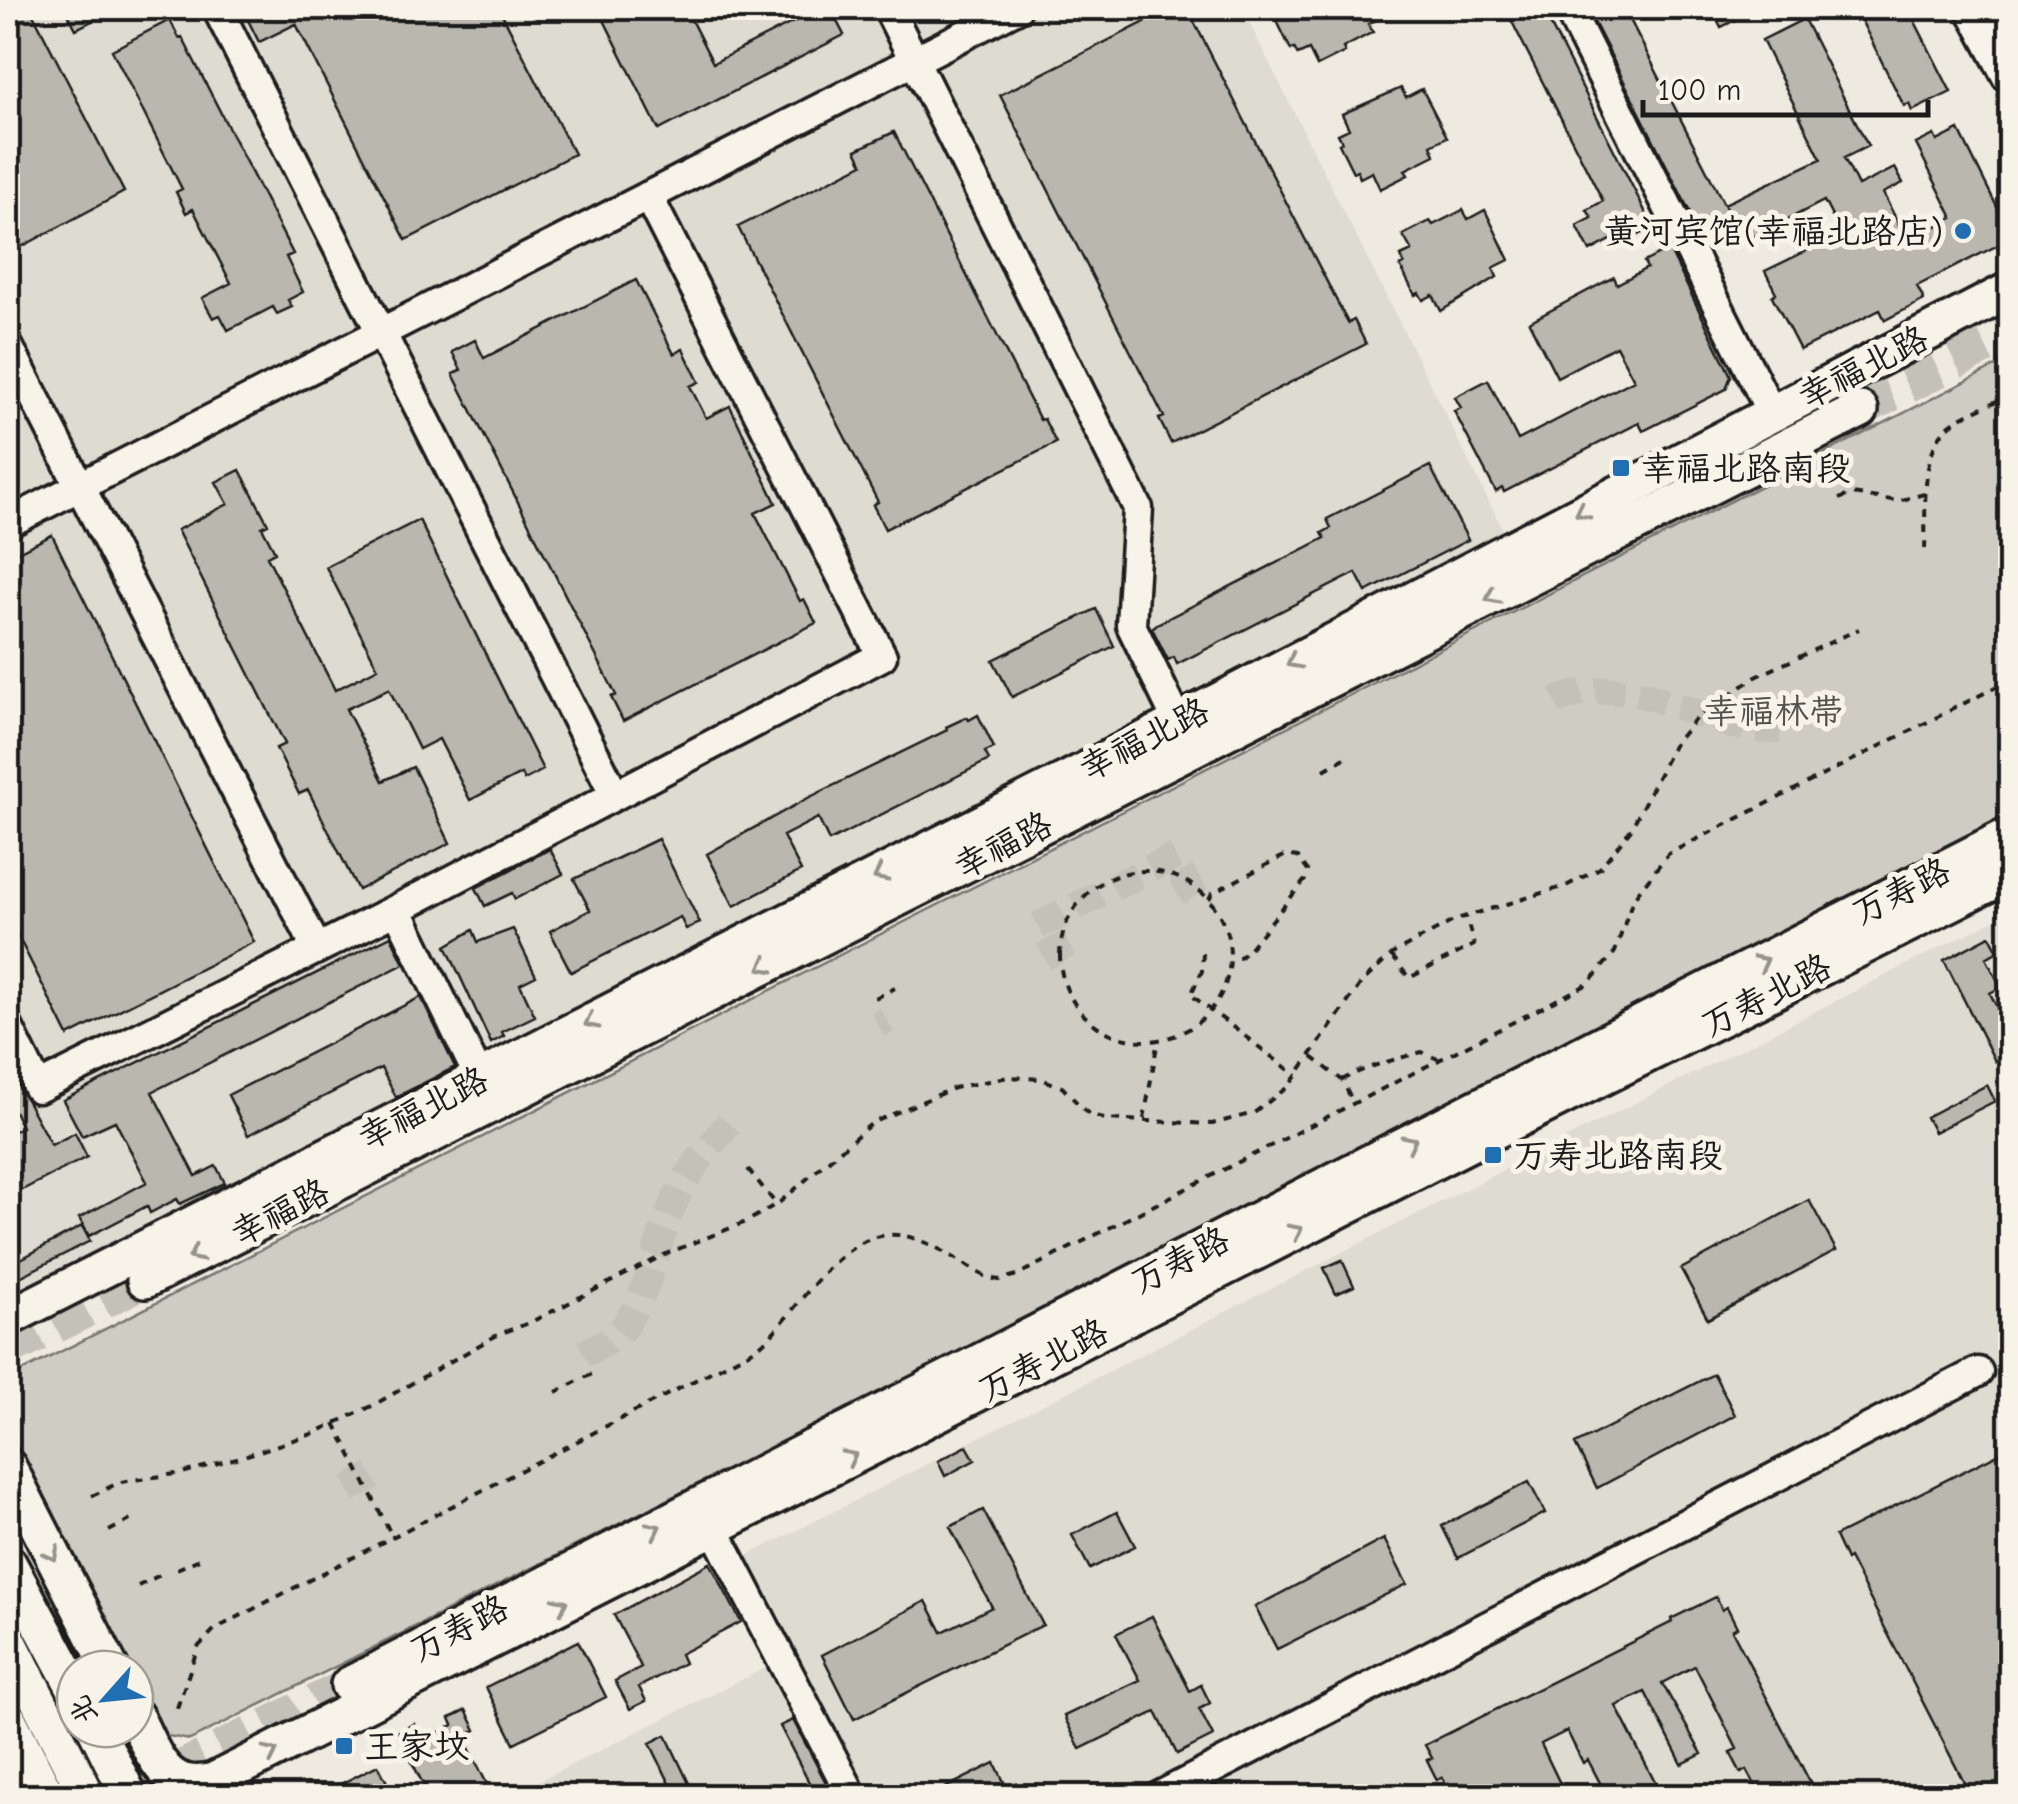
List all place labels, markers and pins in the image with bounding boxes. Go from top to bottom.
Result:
place label: 黄河宾馆(幸福北路店) [1604,211,1943,252]
marker: 黄河宾馆(幸福北路店) [1952,220,1974,242]
place label: 幸福北路南段 [1641,448,1851,489]
marker: 幸福北路南段 [1610,457,1632,479]
place label: 万寿北路南段 [1513,1135,1723,1176]
marker: 万寿北路南段 [1482,1144,1504,1166]
place label: 王家坟 [364,1726,469,1767]
marker: 王家坟 [333,1735,355,1757]

